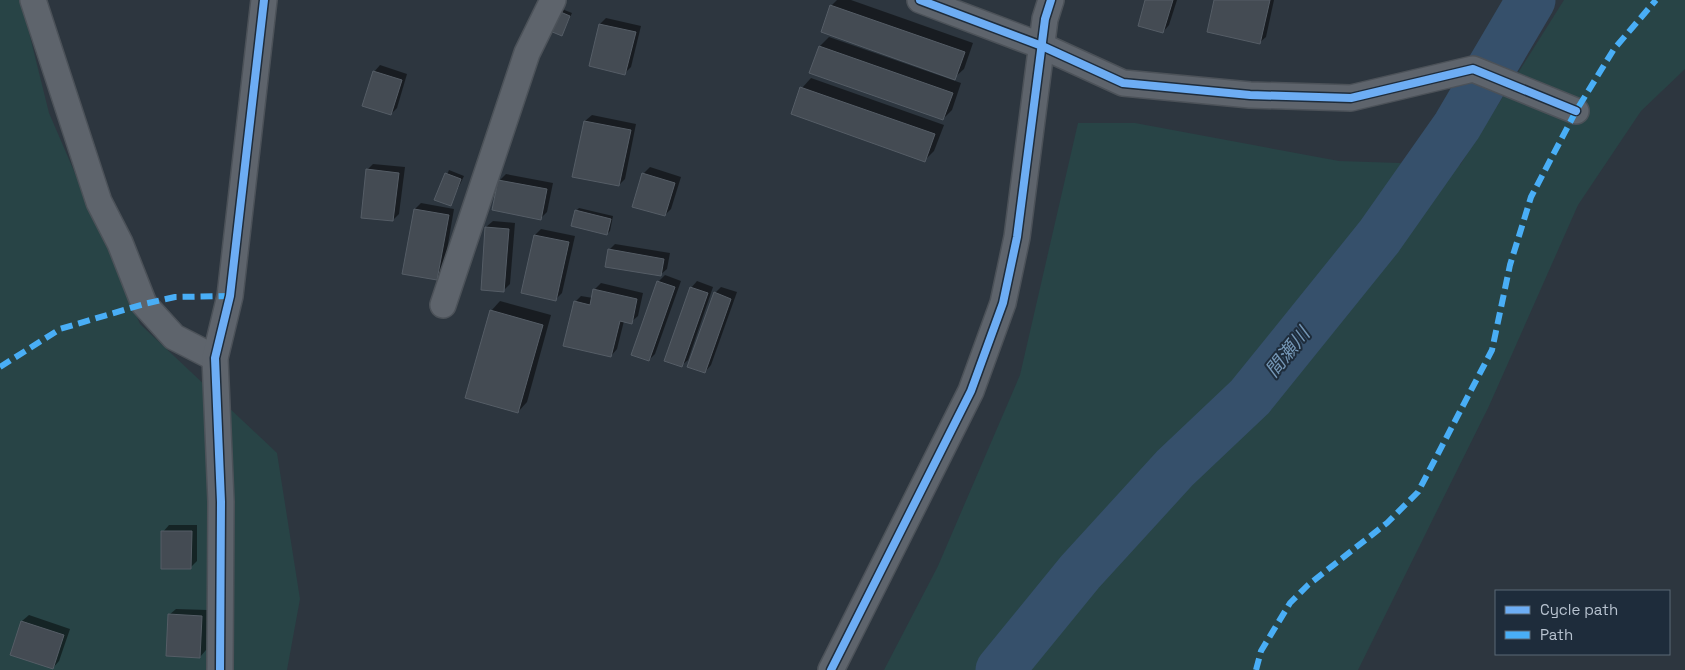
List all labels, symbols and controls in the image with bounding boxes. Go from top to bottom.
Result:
water label: 間瀬川 [1260,321,1316,382]
legend [1495,590,1670,655]
text: Cycle path [1540,600,1618,619]
text: Path [1540,625,1573,644]

